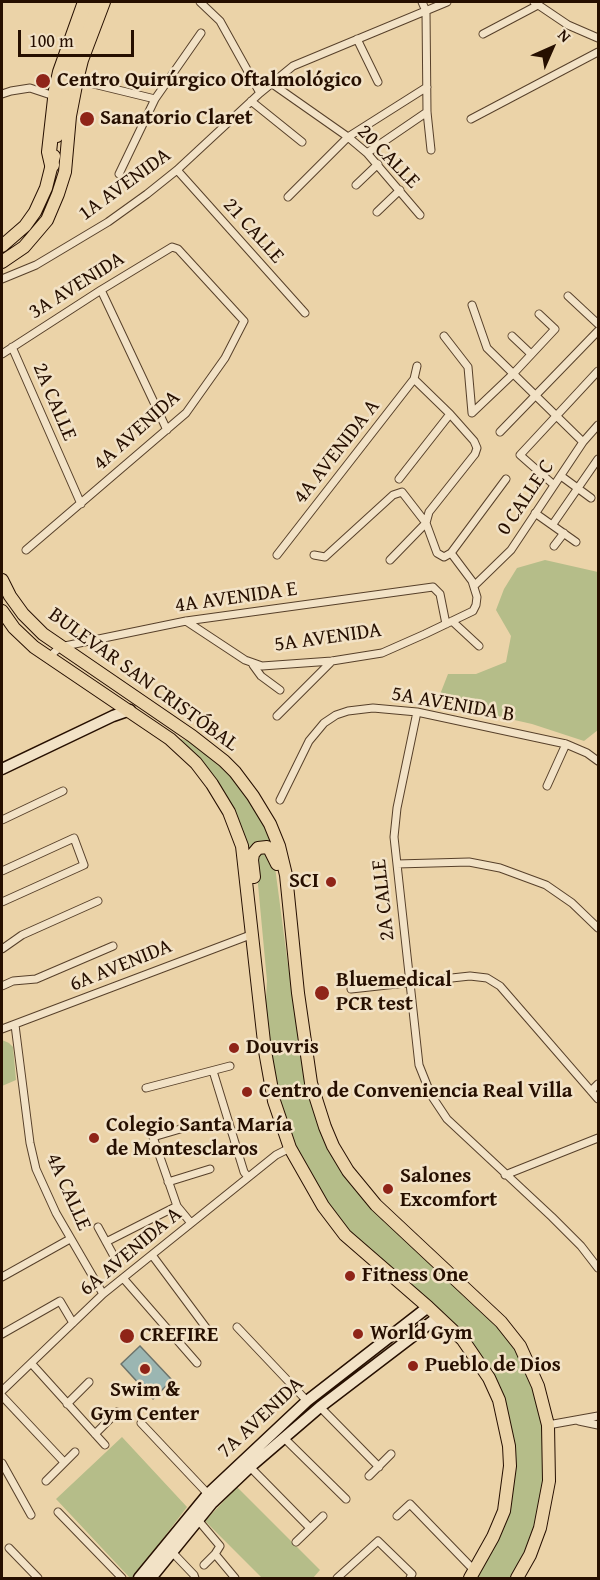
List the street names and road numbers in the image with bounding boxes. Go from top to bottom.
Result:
street label: 20 CALLE [351,120,425,194]
street label: 1A AVENIDA [74,143,176,227]
street label: 21 CALLE [217,193,289,269]
street label: 3A AVENIDA [25,247,129,325]
street label: 2A CALLE [26,359,82,445]
street label: 4A AVENIDA [88,385,186,477]
street label: 4A AVENIDA A [288,395,386,509]
street label: 0 CALLE C [492,456,560,540]
street label: 4A AVENIDA E [173,577,299,619]
street label: BULEVAR SAN CRISTÓBAL [43,603,243,757]
street label: 5A AVENIDA [273,618,383,658]
street label: 5A AVENIDA B [389,682,517,728]
street label: 2A CALLE [367,858,401,942]
street label: 6A AVENIDA [66,934,176,998]
street label: 4A CALLE [40,1149,96,1235]
street label: 6A AVENIDA A [75,1202,187,1302]
street label: 7A AVENIDA [213,1372,309,1464]

